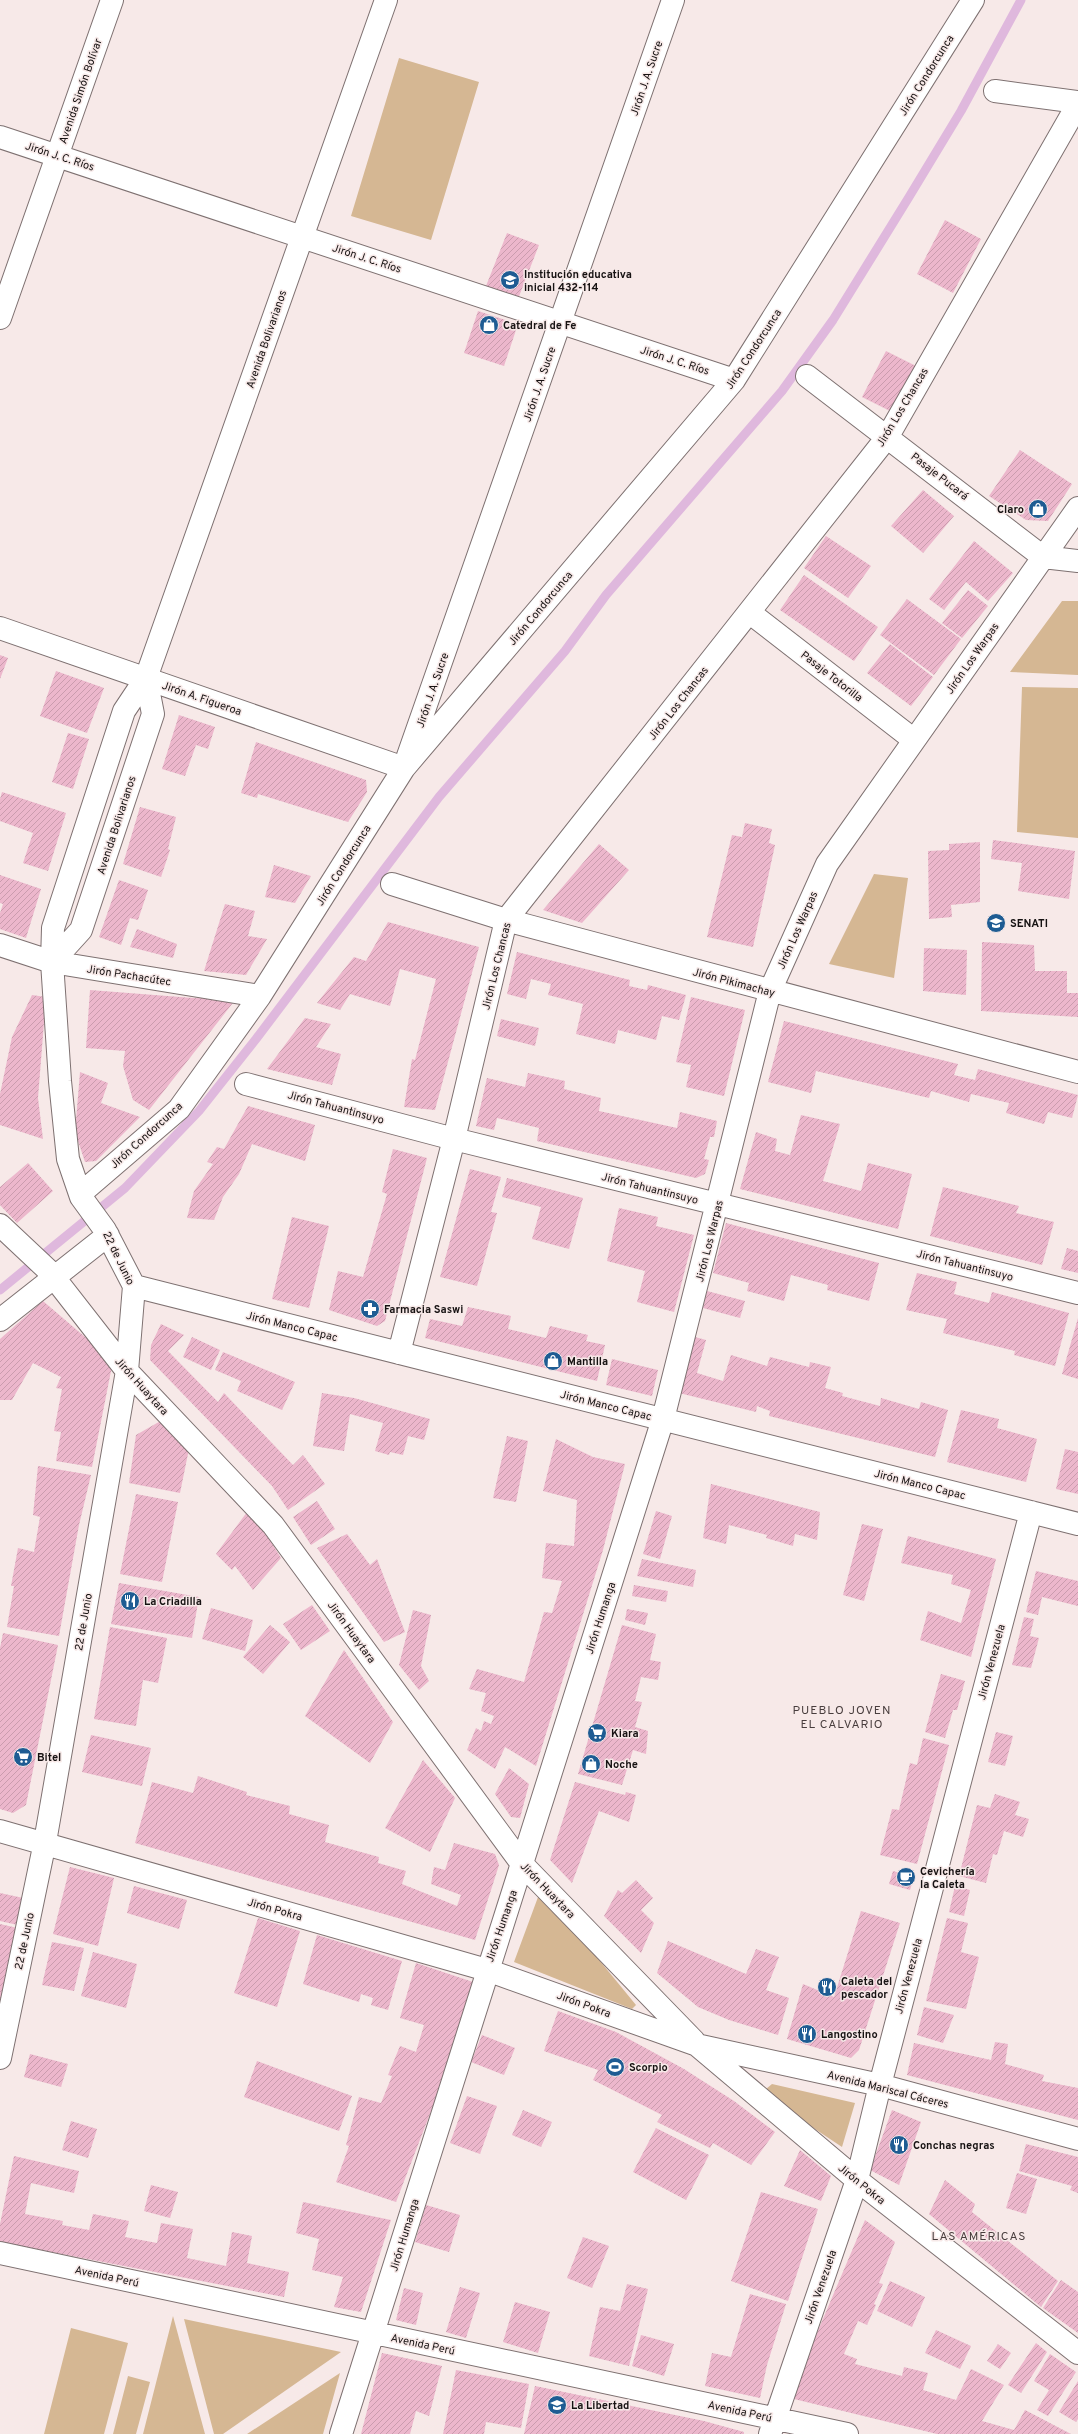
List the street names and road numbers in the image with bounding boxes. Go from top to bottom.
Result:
street label: Jirón Condorcunca [896,32,957,119]
street label: Avenida Simón Bolívar [56,36,106,146]
street label: Jirón J. A. Sucre [628,39,666,118]
street label: Jirón J. C. Ríos [23,139,96,175]
street label: Jirón J. C. Ríos [330,241,403,277]
street label: Avenida Bolivarianos [244,288,290,390]
street label: Jirón Condorcunca [723,307,785,392]
street label: Jirón J. C. Ríos [638,343,711,379]
street label: Jirón J. A. Sucre [521,345,559,424]
street label: Jirón Los Chancas [874,365,932,450]
street label: Pasaje Pucará [908,450,971,504]
street label: Jirón Condorcunca [506,568,576,649]
street label: Jirón Los Warpas [943,620,1003,697]
street label: Pasaje Totorilla [798,648,865,705]
street label: Jirón J. A. Sucre [414,651,452,730]
street label: Jirón Los Chancas [646,664,712,743]
street label: Jirón A. Figueroa [160,679,243,719]
street label: Avenida Bolivarianos [94,774,140,876]
street label: Jirón Condorcunca [313,822,374,909]
street label: Jirón Los Warpas [774,889,821,972]
street label: Jirón Los Chancas [479,921,515,1011]
street label: Jirón Pachacútec [86,962,172,990]
street label: Jirón Pikimachay [691,965,777,1001]
street label: Jirón Tahuantinsuyo [286,1088,386,1128]
street label: Jirón Condorcunca [107,1099,186,1172]
street label: Jirón Tahuantinsuyo [600,1170,700,1208]
street label: Jirón Los Warpas [693,1199,727,1284]
street label: 22 de Junio [99,1229,137,1288]
street label: Jirón Tahuantinsuyo [915,1247,1015,1285]
street label: Jirón Manco Capac [245,1309,339,1345]
street label: Jirón Huaytara [112,1355,171,1419]
street label: Jirón Manco Capac [559,1388,653,1424]
street label: Jirón Manco Capac [873,1467,967,1503]
street label: Jirón Humanga [583,1580,619,1656]
street label: 22 de Junio [72,1592,96,1652]
street label: Jirón Huaytara [324,1599,378,1666]
street label: Jirón Venezuela [975,1623,1009,1702]
street label: Jirón Huaytara [517,1859,578,1922]
street label: Jirón Humanga [483,1888,521,1964]
street label: Jirón Pokra [246,1895,304,1925]
street label: 22 de Junio [12,1911,38,1971]
street label: Jirón Venezuela [892,1937,926,2016]
street label: Jirón Pokra [555,1989,613,2021]
street label: Avenida Mariscal Cáceres [826,2068,950,2112]
street label: Jirón Pokra [835,2162,888,2208]
street label: Jirón Humanga [387,2197,423,2273]
street label: Jirón Venezuela [802,2248,840,2326]
street label: Avenida Perú [73,2263,140,2291]
street label: Avenida Perú [389,2331,456,2359]
street label: Avenida Perú [706,2398,773,2426]

